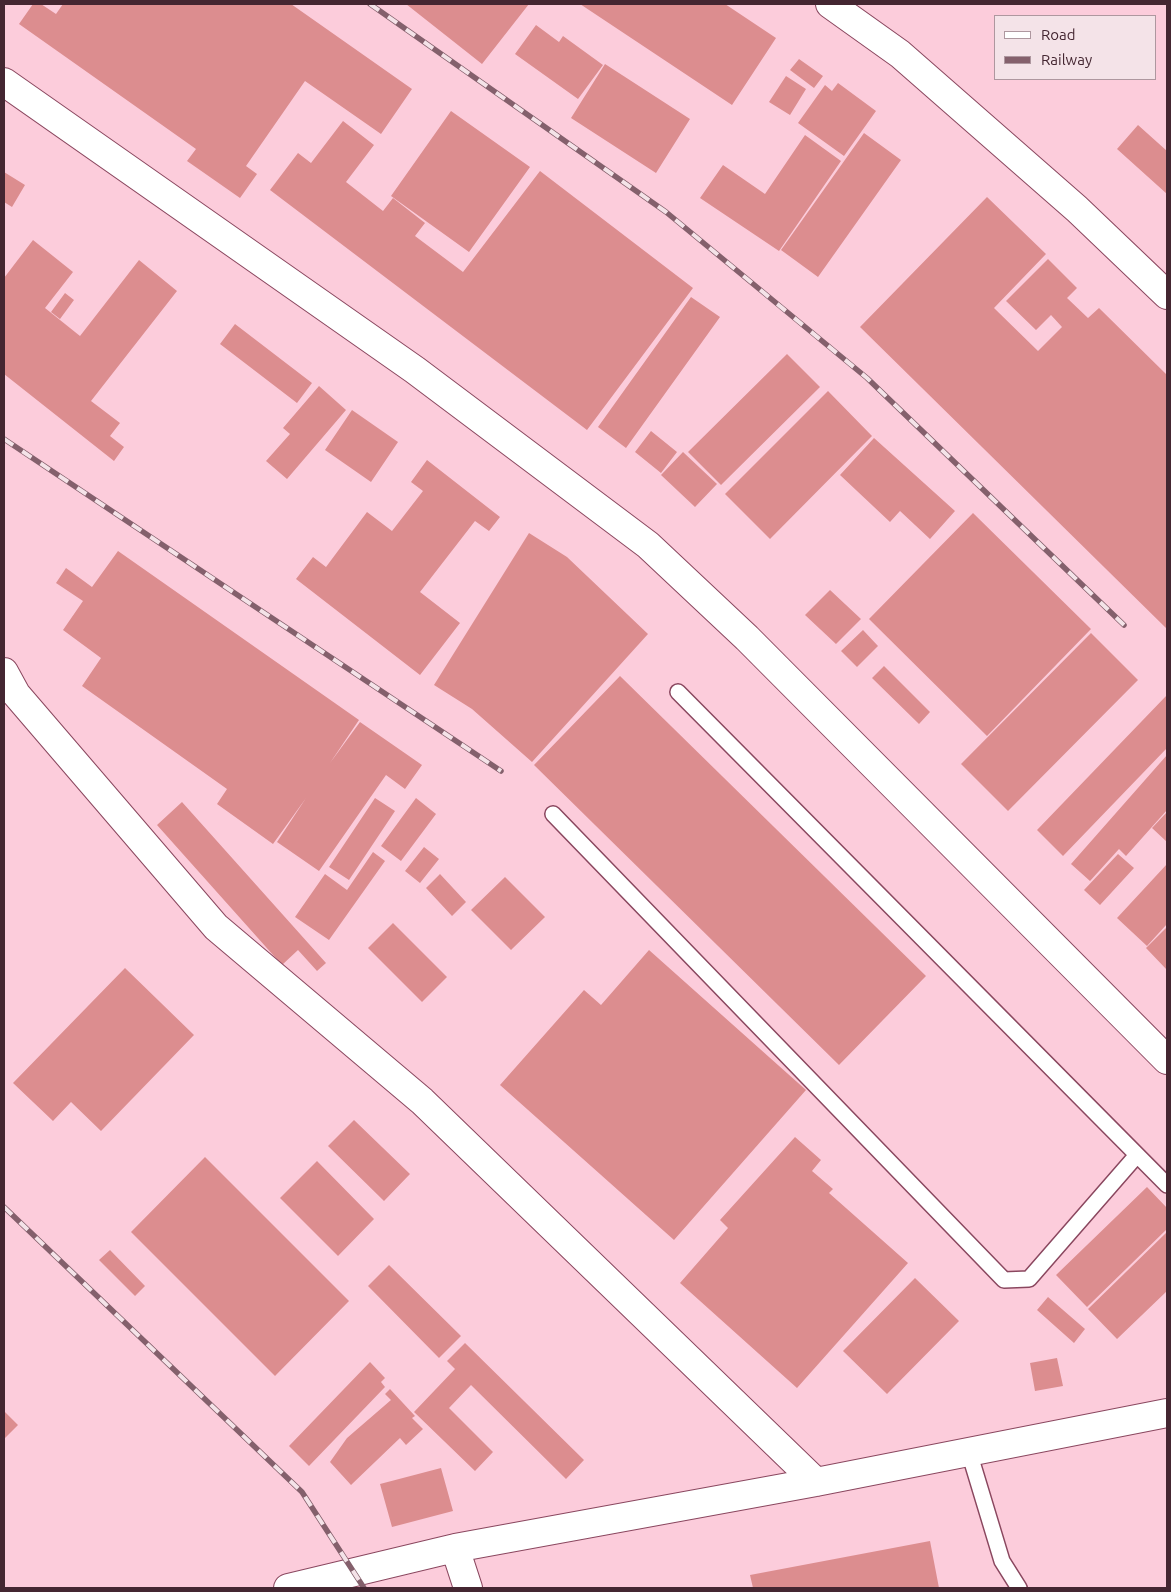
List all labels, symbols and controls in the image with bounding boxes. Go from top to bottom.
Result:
legend [994,15,1156,80]
text: Road [1041,26,1076,43]
text: Railway [1041,51,1092,68]

